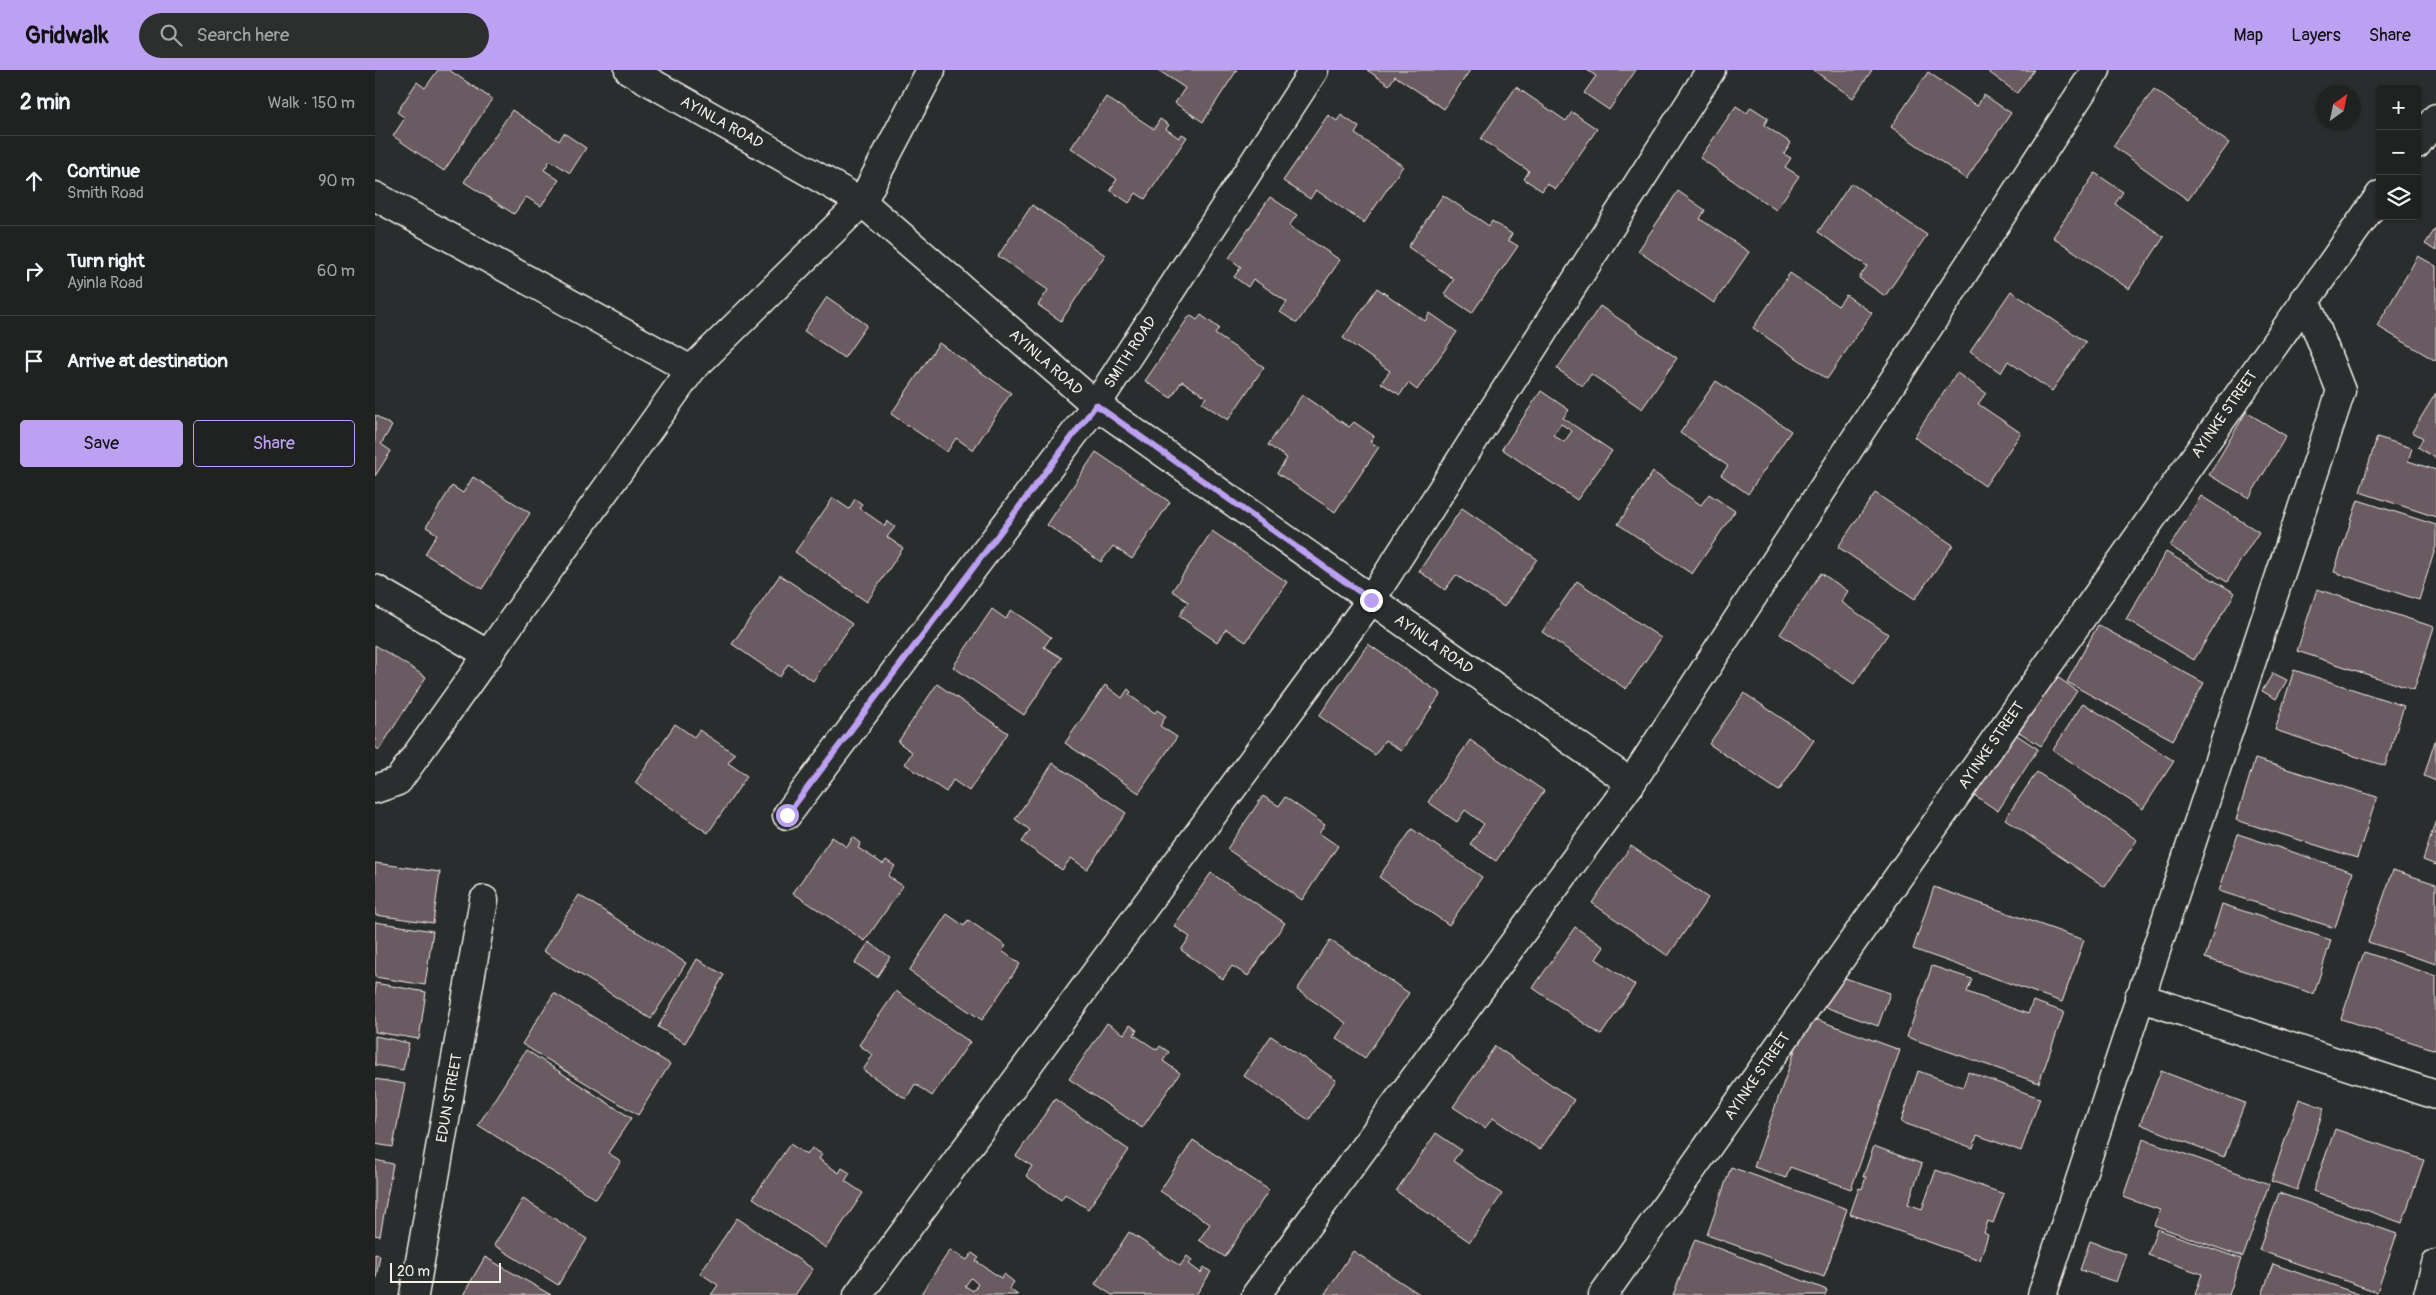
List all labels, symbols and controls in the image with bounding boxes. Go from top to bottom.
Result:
search box [139,13,489,58]
text: Gridwalk [25,21,109,50]
icon: search [157,21,185,49]
text: Search here [197,23,289,47]
text: Map [2234,24,2263,47]
text: Layers [2291,24,2341,47]
text: Share [2369,24,2411,47]
north arrow [2316,85,2361,130]
map controls [2376,85,2421,220]
button: + [2376,85,2421,130]
text: 2 min [20,89,70,116]
street label: AYINLA ROAD [677,92,766,153]
text: Walk · 150 m [268,93,355,113]
button: − [2376,130,2421,175]
text: Continue [67,159,140,183]
icon: ahead [20,167,48,195]
text: 90 m [318,171,355,191]
button: layers [2376,175,2421,220]
text: Smith Road [67,183,144,203]
text: Turn right [67,249,145,273]
icon: right [20,257,48,285]
text: 60 m [317,261,355,281]
text: Ayinla Road [67,273,143,293]
street label: SMITH ROAD [1100,313,1161,392]
street label: AYINLA ROAD [1005,325,1086,400]
icon: arrive [20,347,48,375]
text: Arrive at destination [67,349,228,373]
street label: AYINKE STREET [2187,367,2262,462]
button: Save [20,420,183,467]
button: Share [193,420,355,467]
route end [1360,589,1383,612]
street label: AYINLA ROAD [1391,610,1477,678]
street label: AYINKE STREET [1954,698,2029,793]
route start [776,804,799,827]
street label: AYINKE STREET [1720,1029,1795,1124]
street label: EDUN STREET [432,1052,467,1144]
scale bar [390,1260,501,1283]
text: 20 m [397,1263,430,1280]

